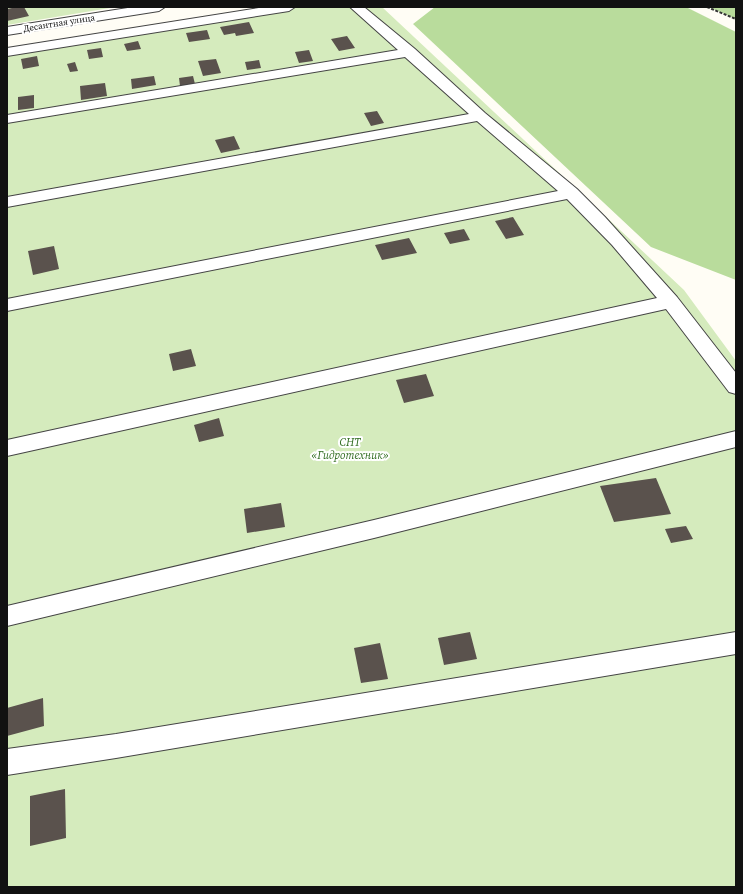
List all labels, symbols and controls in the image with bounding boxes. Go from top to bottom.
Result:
street label: Десантная улица [22,11,96,35]
park label: СНТ «Гидротехник» [311,435,389,463]

